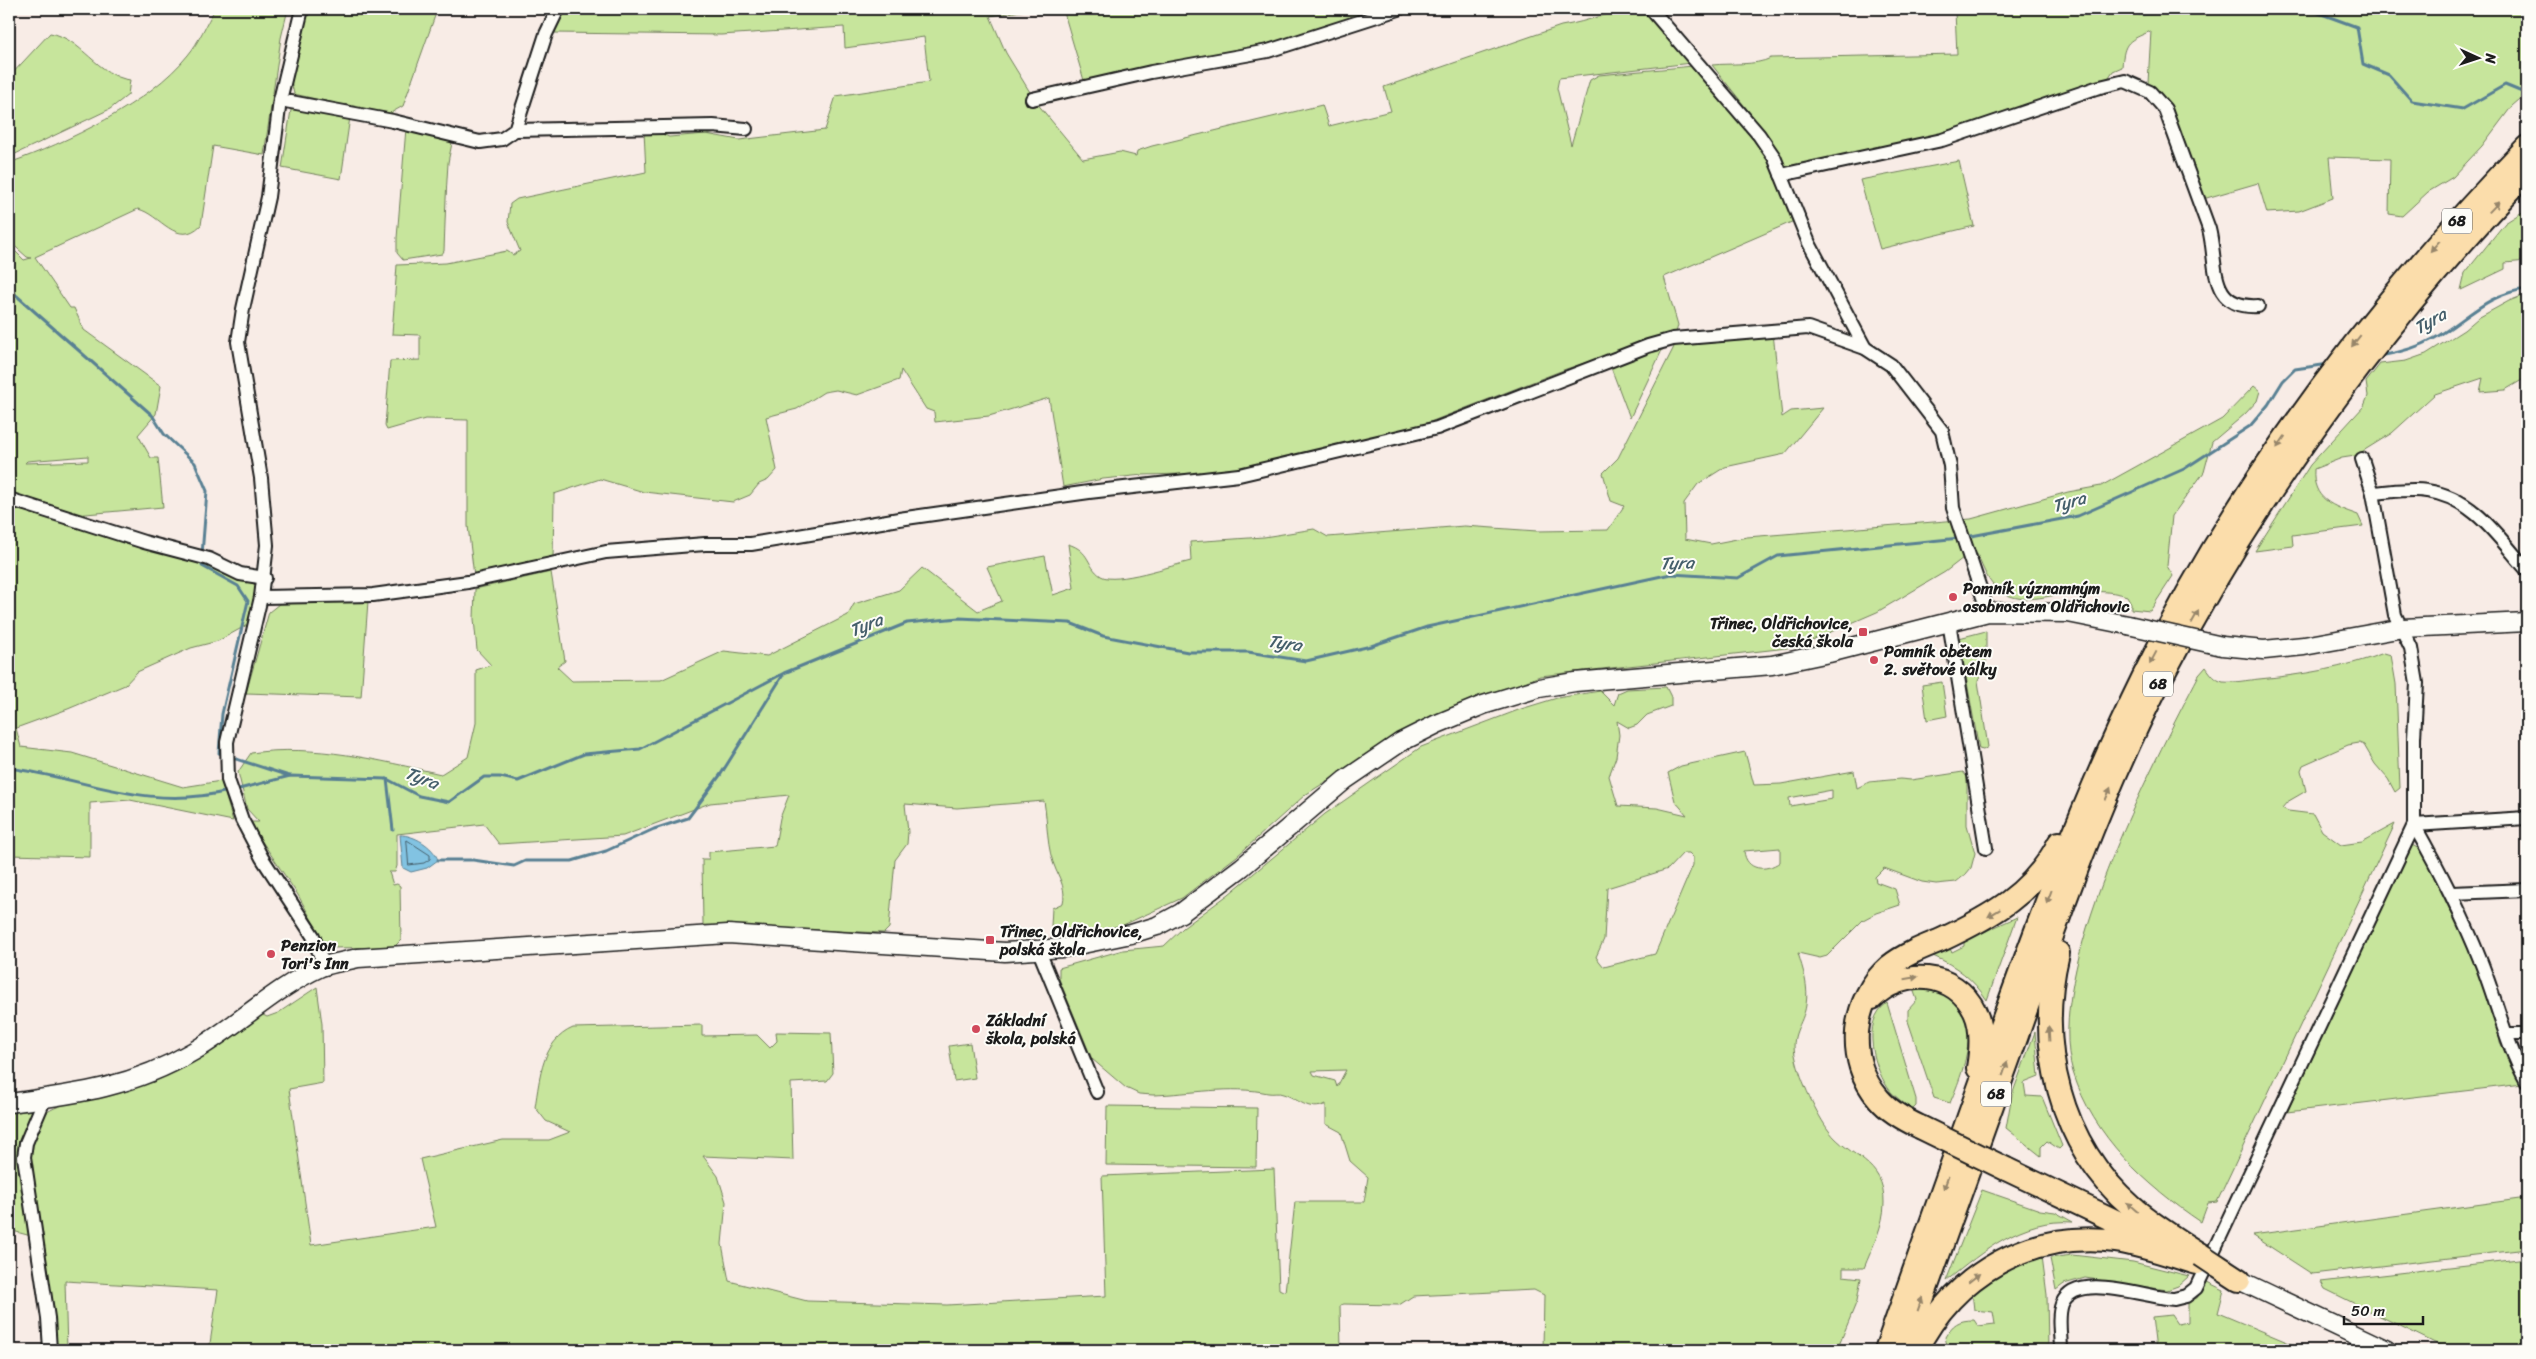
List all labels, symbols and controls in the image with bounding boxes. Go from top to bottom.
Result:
north arrow [2454,32,2504,82]
text: N [2478,52,2503,64]
one-way arrow [2488,202,2500,214]
road number: 68 [2442,208,2472,234]
one-way arrow [2429,239,2440,252]
water label: Tyra [2407,298,2454,343]
one-way arrow [2351,334,2361,347]
one-way arrow [2276,436,2286,449]
water label: Tyra [2048,481,2092,522]
water label: Tyra [1659,546,1697,580]
place label: Pomník významným osobnostem Oldřichovic [1963,574,2130,621]
marker: Pomník významným osobnostem Oldřichovic [1947,591,1959,603]
water label: Tyra [844,603,890,646]
place label: Třinec, Oldřichovice, česká škola [1710,609,1854,656]
one-way arrow [2191,609,2199,624]
water label: Tyra [1266,625,1306,661]
marker: Třinec, Oldřichovice, česká škola [1857,626,1869,638]
place label: Pomník obětem 2. světové války [1883,637,1997,684]
one-way arrow [2149,651,2157,666]
marker: Pomník obětem 2. světové války [1868,654,1880,666]
road number: 68 [2143,672,2173,696]
water label: Tyra [400,757,446,800]
one-way arrow [2105,787,2113,801]
one-way arrow [2045,890,2052,905]
one-way arrow [1987,909,2000,918]
place label: Třinec, Oldřichovice, polská škola [999,917,1143,964]
place label: Penzion Tori's Inn [281,931,349,978]
marker: Třinec, Oldřichovice, polská škola [984,934,996,946]
marker: Penzion Tori's Inn [265,948,277,960]
one-way arrow [1903,974,1919,982]
place label: Základní škola, polská [985,1006,1076,1053]
marker: Základní škola, polská [970,1023,982,1035]
one-way arrow [2045,1025,2053,1041]
one-way arrow [2001,1061,2009,1076]
road number: 68 [1981,1082,2011,1106]
one-way arrow [1942,1176,1950,1191]
one-way arrow [2126,1201,2139,1212]
one-way arrow [1967,1272,1980,1283]
scale bar [2344,1294,2422,1326]
one-way arrow [1917,1297,1924,1312]
text: 50 m [2351,1298,2386,1324]

